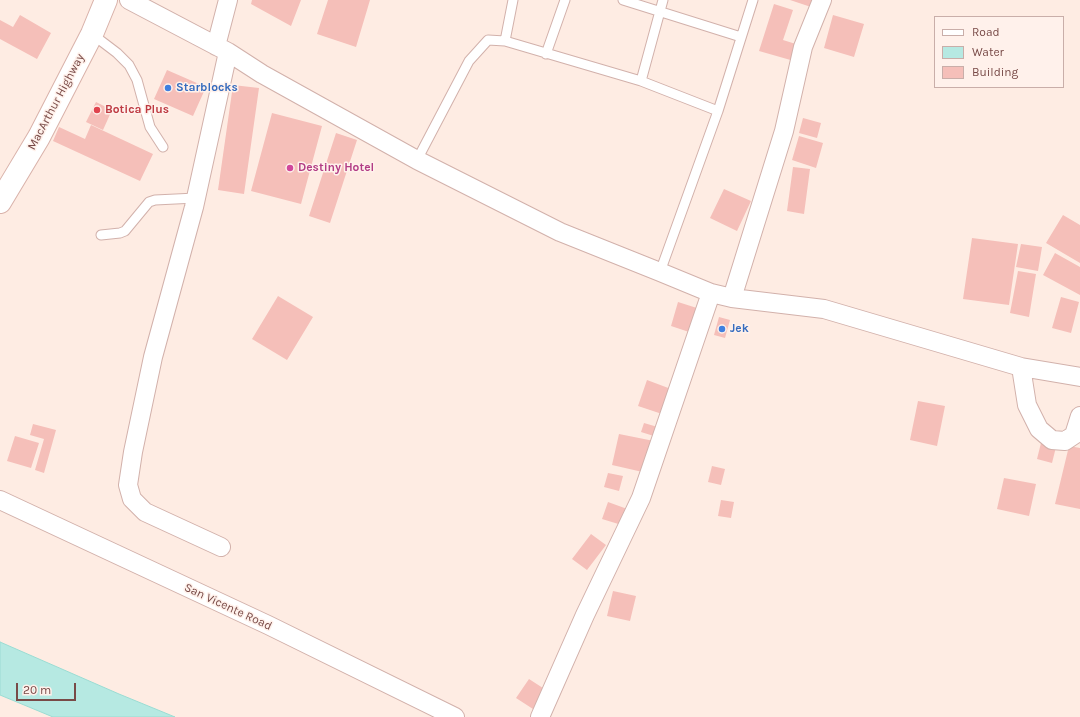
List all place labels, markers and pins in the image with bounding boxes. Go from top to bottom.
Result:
place label: Starblocks [176,81,238,95]
marker: Starblocks [163,83,173,93]
place label: Botica Plus [105,103,169,117]
marker: Botica Plus [92,105,102,115]
place label: Destiny Hotel [298,161,374,175]
marker: Destiny Hotel [285,163,295,173]
place label: Jek [730,322,749,336]
marker: Jek [717,324,727,334]

